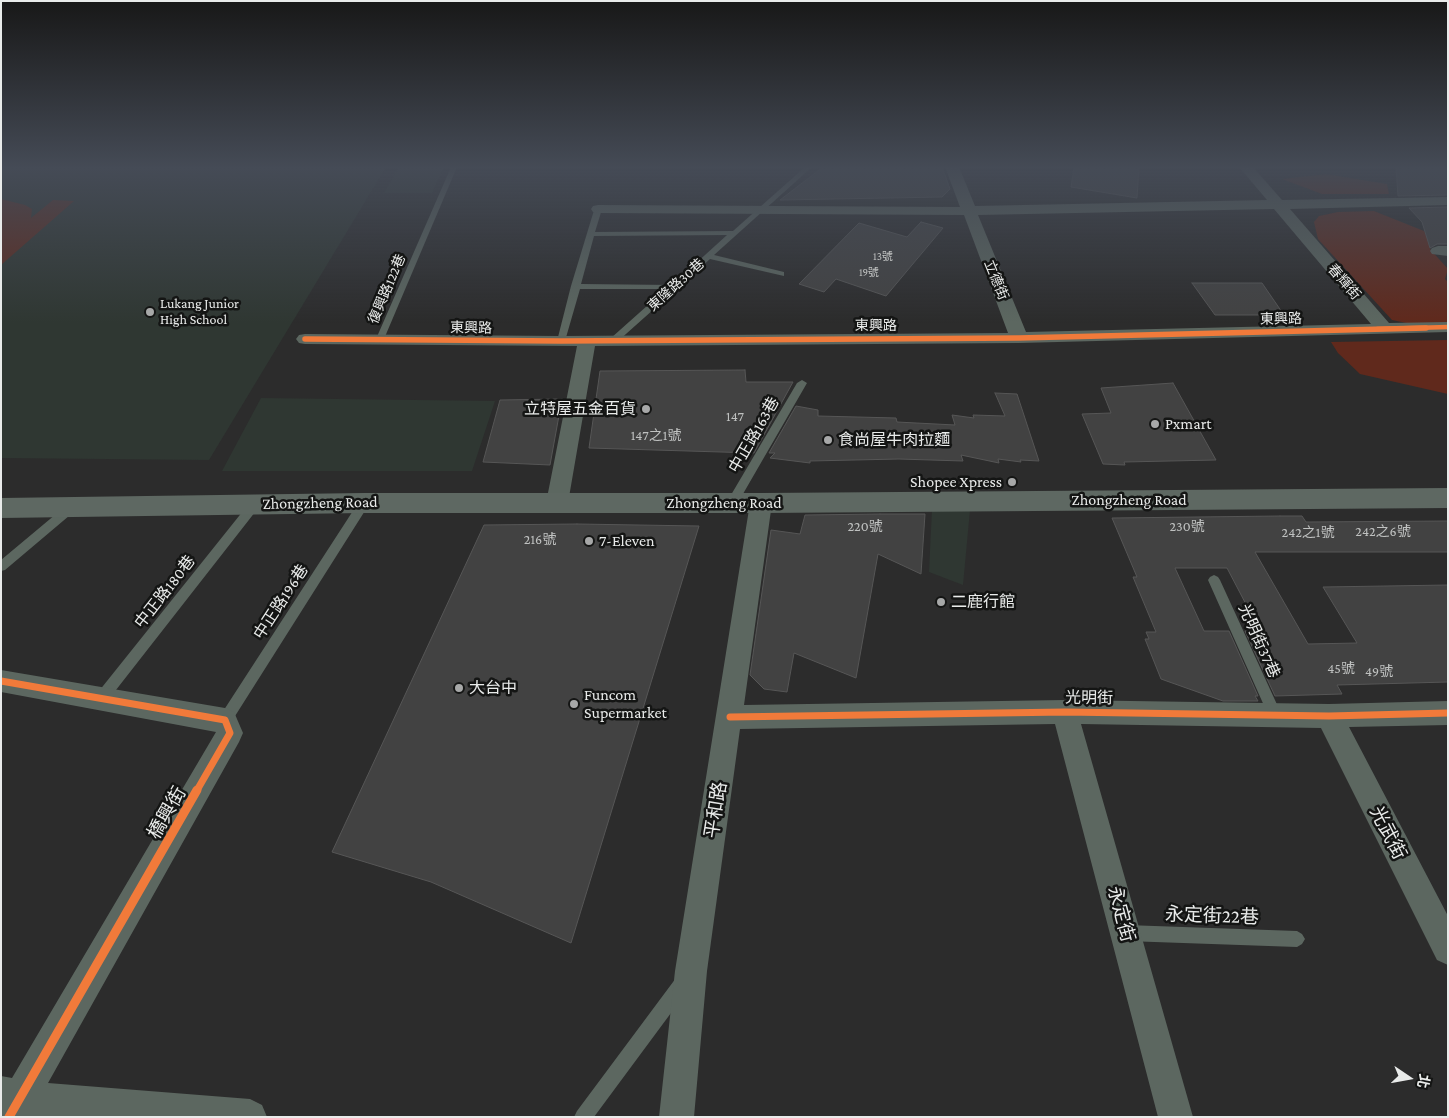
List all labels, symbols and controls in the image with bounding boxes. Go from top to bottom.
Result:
house number: 13號 [873,250,893,264]
street label: 復興路122巷 [365,252,409,326]
street label: 東隆路30巷 [644,255,708,315]
street label: 立德街 [980,257,1012,303]
street label: 春輝街 [1324,261,1364,303]
house number: 19號 [859,266,879,280]
place label: Lukang Junior High School [160,296,239,328]
marker: Lukang Junior High School [144,306,156,318]
street label: 東興路 [1260,310,1302,328]
street label: 東興路 [855,318,897,334]
street label: 東興路 [450,319,492,337]
street label: 中正路163巷 [725,394,783,476]
place label: 立特屋五金百貨 [524,399,636,419]
marker: 立特屋五金百貨 [640,403,652,415]
house number: 147 [726,409,744,425]
place label: Pxmart [1165,414,1212,434]
marker: Pxmart [1149,418,1161,430]
house number: 147之1號 [631,428,681,444]
place label: 食尚屋牛肉拉麵 [838,430,950,450]
marker: 食尚屋牛肉拉麵 [822,434,834,446]
place label: Shopee Xpress [910,472,1002,492]
marker: Shopee Xpress [1006,476,1018,488]
street label: Zhongzheng Road [1071,490,1187,510]
street label: Zhongzheng Road [262,492,378,514]
street label: Zhongzheng Road [666,493,782,513]
house number: 220號 [847,519,883,535]
house number: 230號 [1169,519,1205,535]
house number: 242之6號 [1355,524,1411,540]
house number: 242之1號 [1281,525,1335,541]
place label: 7-Eleven [599,531,655,551]
house number: 216號 [524,532,556,548]
marker: 7-Eleven [583,535,595,547]
street label: 中正路180巷 [131,552,199,632]
street label: 中正路196巷 [250,561,312,643]
place label: 二鹿行館 [951,592,1015,612]
marker: 二鹿行館 [935,596,947,608]
street label: 光明街37巷 [1234,601,1284,681]
house number: 45號 [1327,661,1355,677]
house number: 49號 [1365,664,1393,680]
place label: 大台中 [469,678,517,698]
marker: 大台中 [453,682,465,694]
place label: Funcom Supermarket [584,685,667,723]
street label: 光明街 [1065,688,1113,708]
marker: Funcom Supermarket [568,698,580,710]
street label: 平和路 [700,780,732,840]
street label: 橋興街 [143,783,191,843]
street label: 光武街 [1365,802,1411,864]
street label: 永定街 [1103,884,1139,944]
street label: 永定街22巷 [1165,903,1259,929]
north arrow [1384,1053,1434,1103]
text: 北 [1414,1073,1433,1090]

